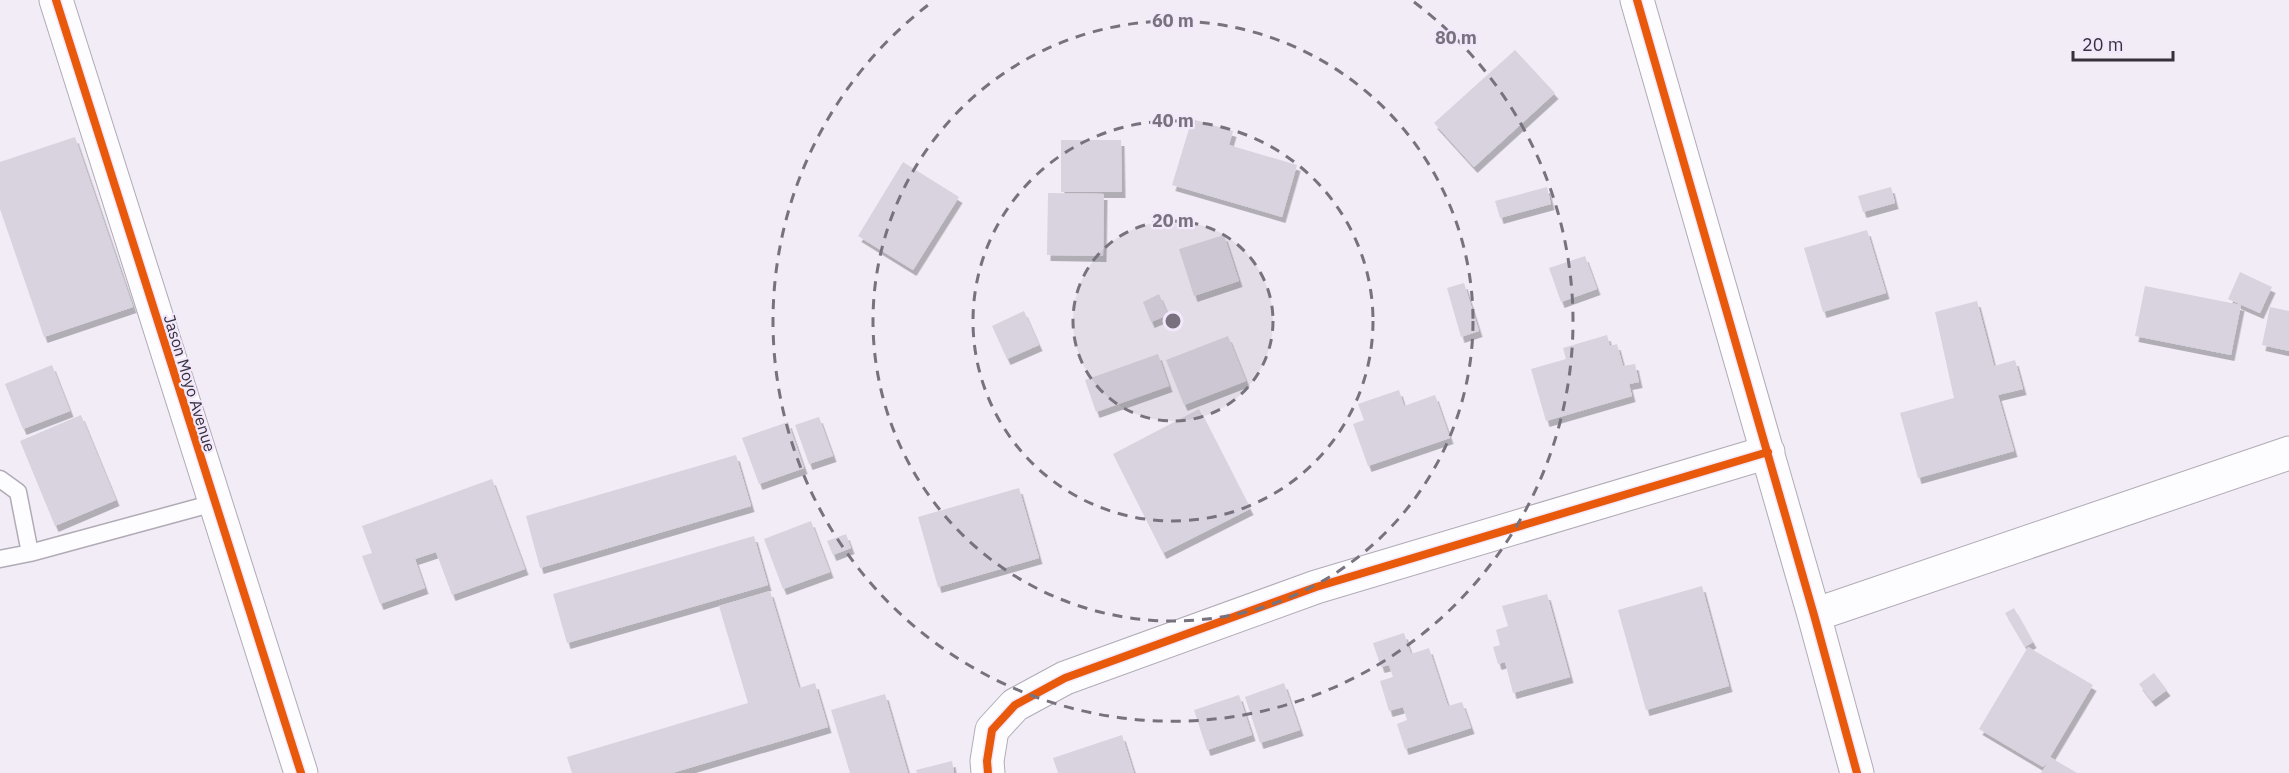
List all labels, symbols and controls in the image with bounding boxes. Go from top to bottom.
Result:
text: 60 m [1152,9,1194,32]
scale bar [2073,24,2174,62]
text: 80 m [1435,26,1477,49]
text: 20 m [2082,33,2124,56]
text: 40 m [1152,109,1194,132]
text: 20 m [1152,209,1194,232]
centre of rings [1163,311,1183,331]
street label: Jason Moyo Avenue [160,312,220,454]

